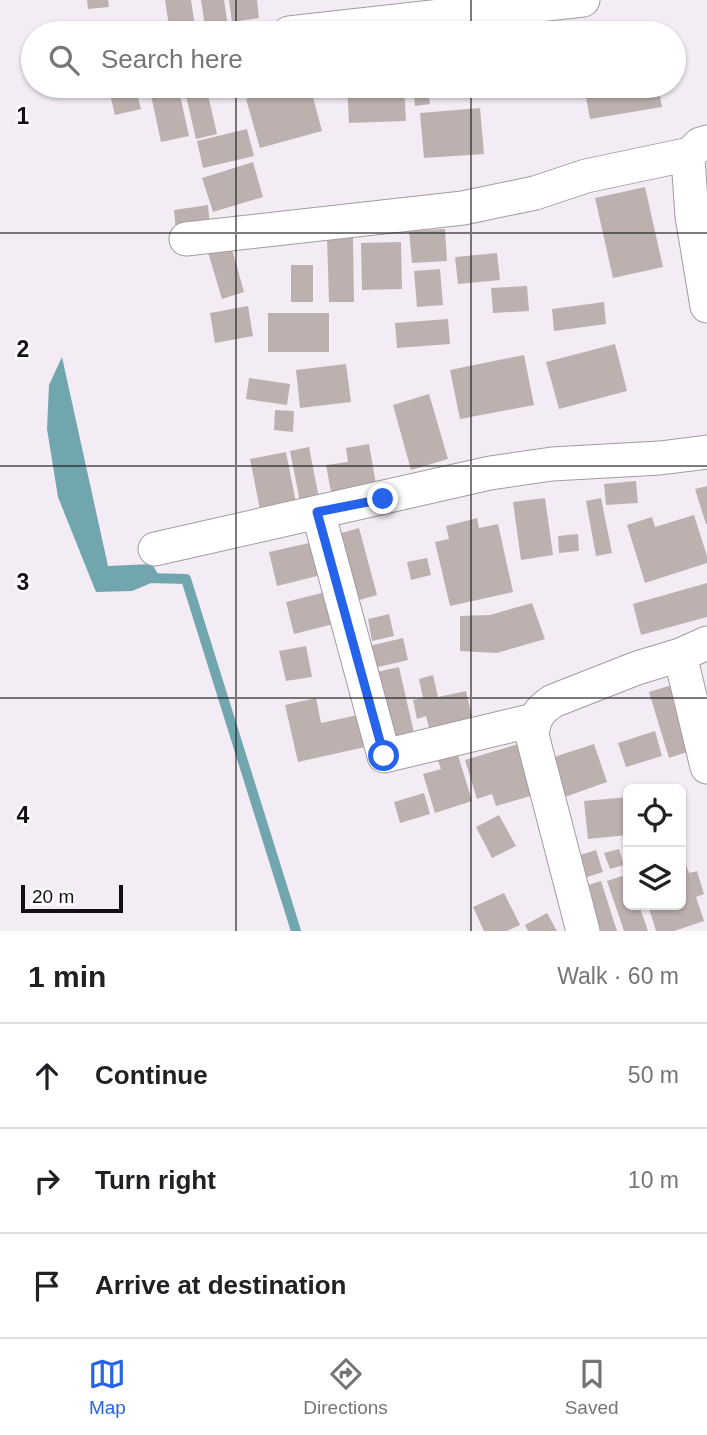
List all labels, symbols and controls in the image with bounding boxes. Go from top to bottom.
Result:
search box [21,21,686,98]
icon: search [45,41,83,79]
text: Search here [101,44,243,74]
text: 1 [17,103,30,129]
text: 2 [17,336,29,362]
route end [367,483,398,514]
text: 3 [17,569,29,595]
route start [368,740,399,771]
map controls [623,784,686,910]
button: locate [623,784,686,847]
text: 4 [17,802,30,828]
button: layers [623,847,686,910]
scale bar [21,882,122,914]
text: 20 m [32,886,74,907]
text: 1 min [28,960,106,993]
text: Walk · 60 m [557,963,679,989]
icon: ahead [28,1057,66,1095]
text: Continue [95,1060,208,1090]
text: 50 m [628,1062,679,1088]
icon: right [28,1162,66,1200]
text: Turn right [95,1165,216,1195]
text: 10 m [628,1167,679,1193]
icon: arrive [28,1267,66,1305]
text: Arrive at destination [95,1270,346,1300]
tab: Map [88,1355,126,1419]
tab: Directions [303,1355,388,1419]
tab: Saved [565,1355,619,1419]

